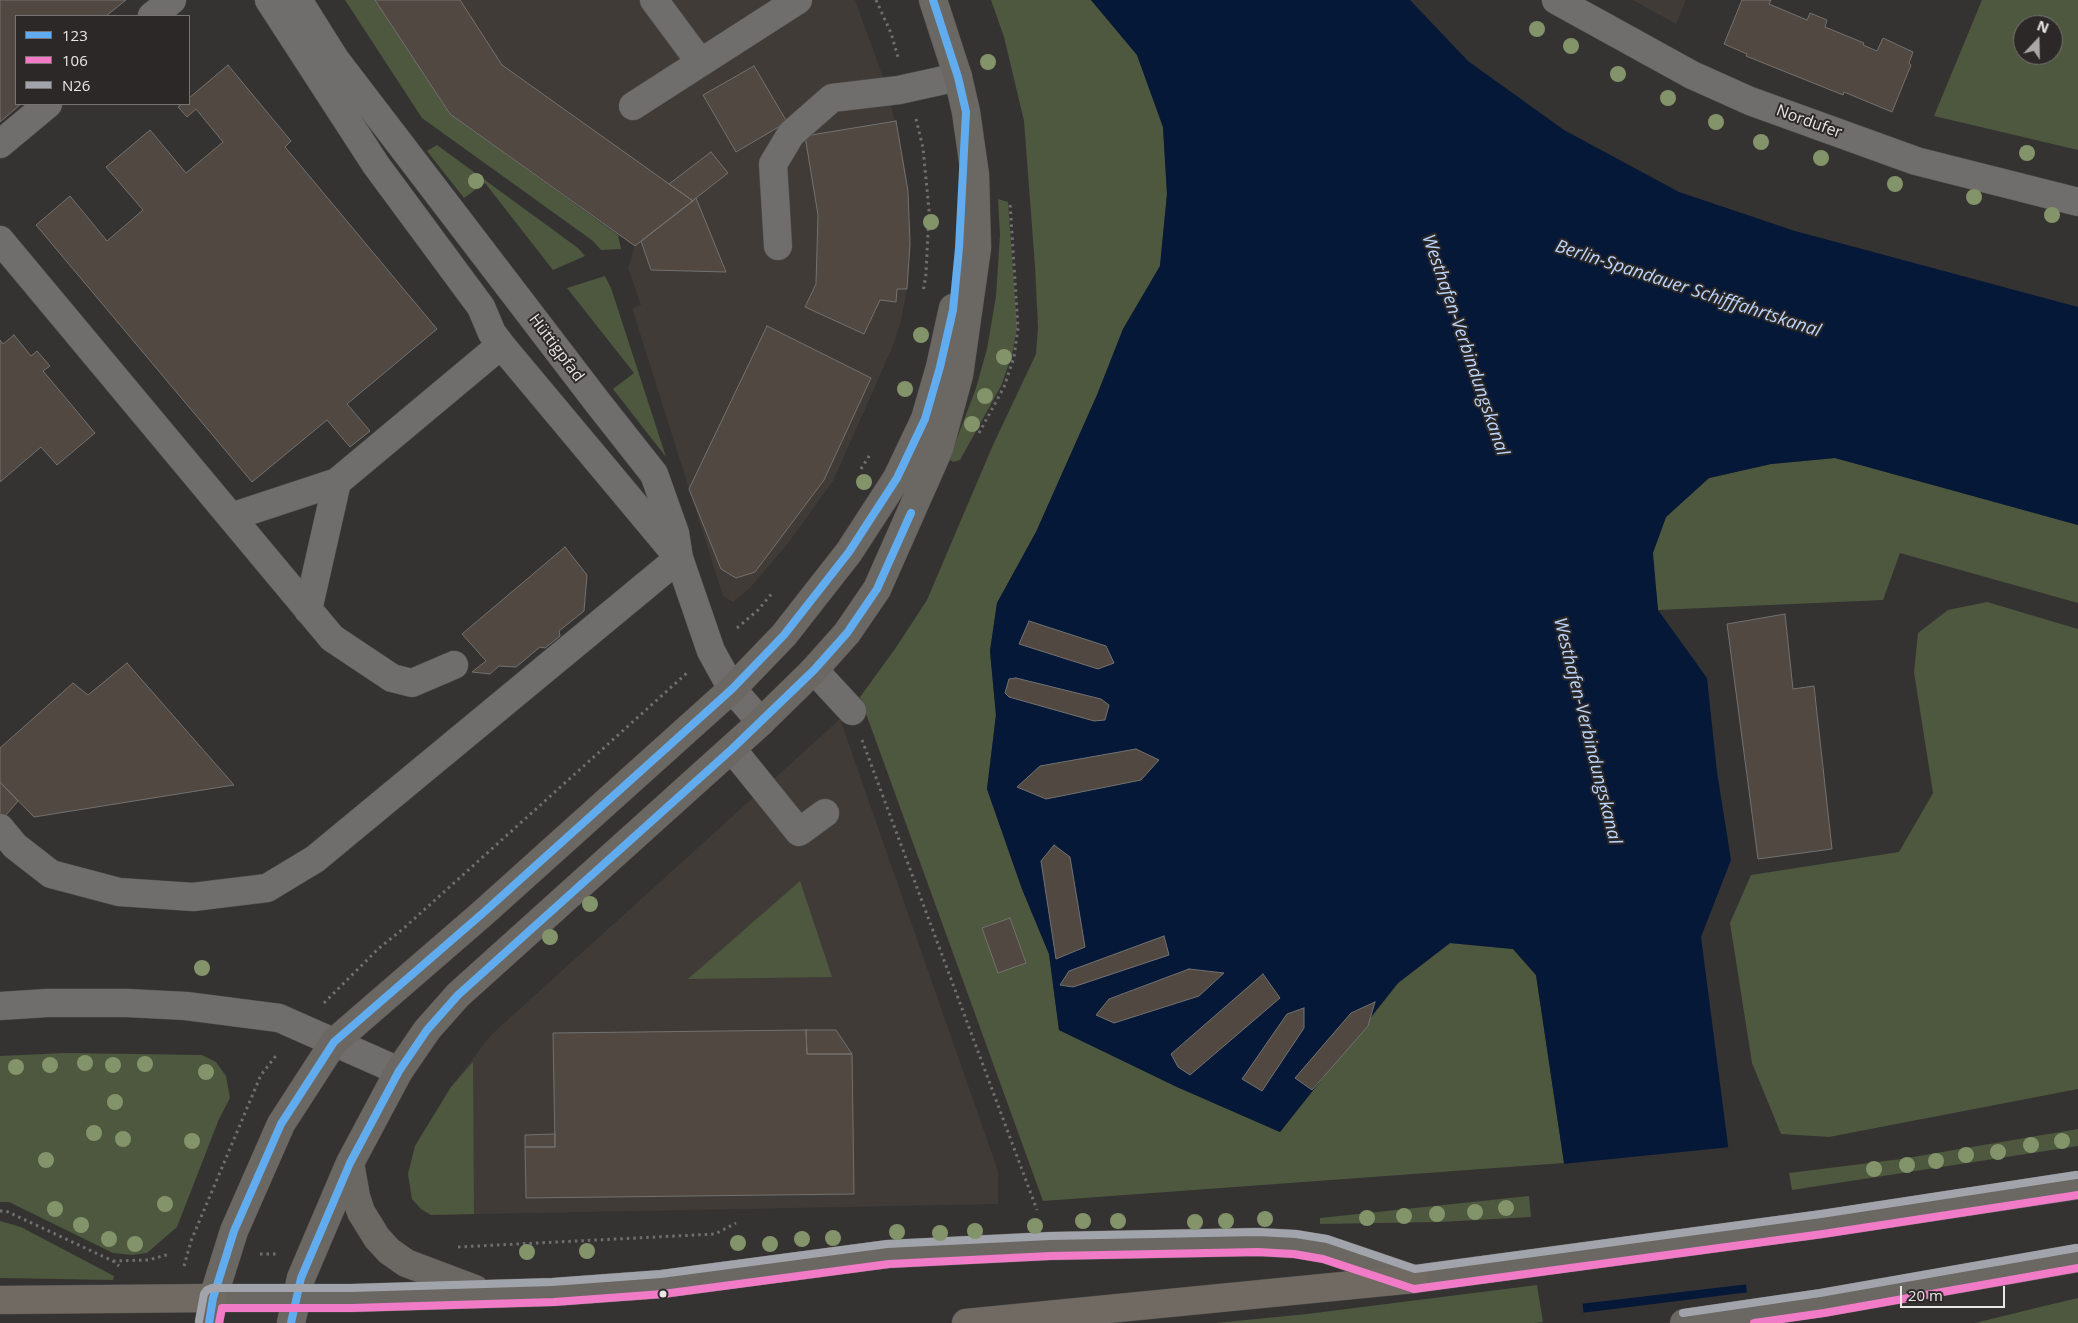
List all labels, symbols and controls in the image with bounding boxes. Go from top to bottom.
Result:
legend [15,15,190,105]
north arrow [2013,15,2063,65]
text: N [2034,16,2052,37]
text: 123 [62,25,88,45]
text: 106 [62,50,88,70]
text: N26 [62,75,90,95]
street label: Nordufer [1773,101,1845,143]
water label: Westhafen-Verbindungskanal [1417,231,1513,459]
water label: Berlin-Spandauer Schifffahrtskanal [1552,236,1824,342]
street label: Hüttigpfad [524,310,588,386]
water label: Westhafen-Verbindungskanal [1548,615,1626,847]
scale bar [1903,1276,2008,1308]
text: 20 m [1908,1285,1943,1305]
unlabelled marker [658,1289,668,1299]

